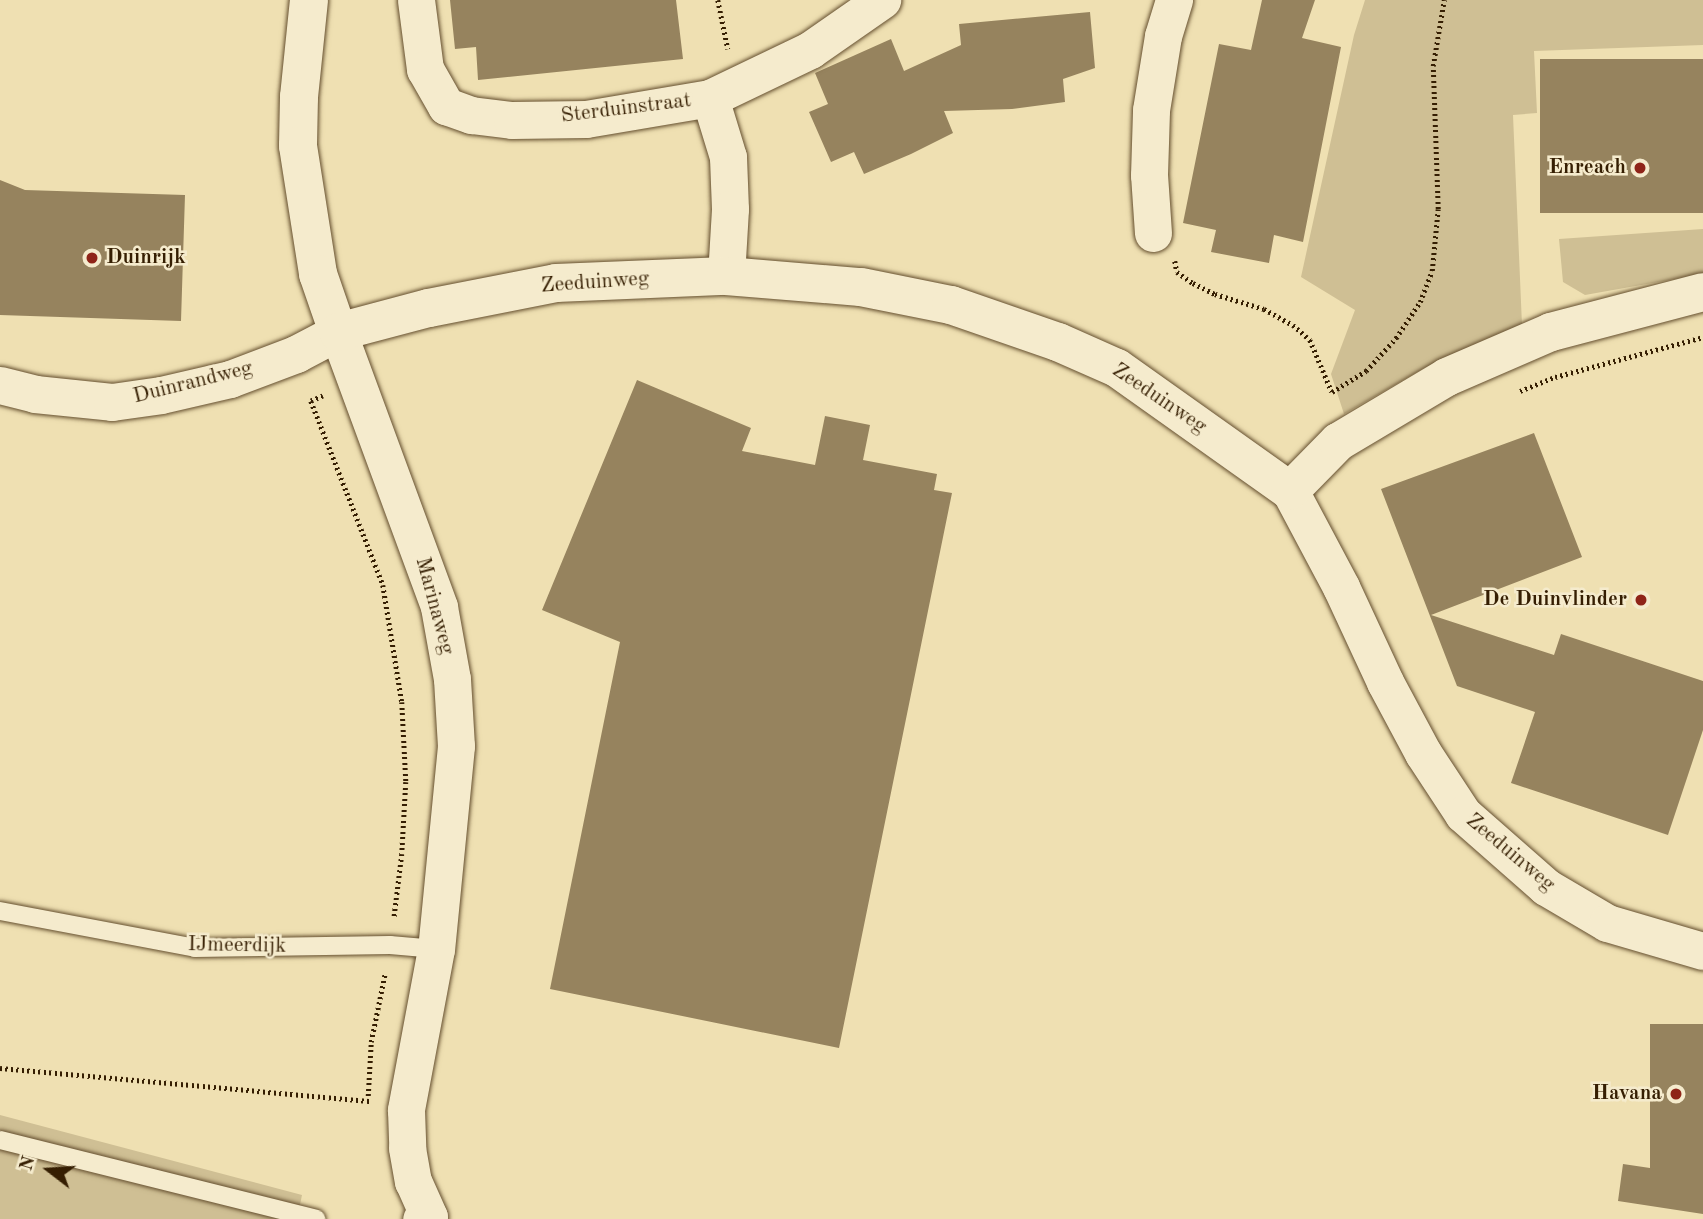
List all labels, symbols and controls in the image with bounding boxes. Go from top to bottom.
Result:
street label: Sterduinstraat [559,89,693,129]
place label: Enreach [1549,155,1626,181]
marker: Enreach [1632,160,1648,176]
place label: Duinrijk [106,245,186,271]
marker: Duinrijk [84,250,100,266]
street label: Zeeduinweg [540,267,650,299]
street label: Duinrandweg [131,356,255,410]
street label: Zeeduinweg [1107,358,1211,440]
street label: Marinaweg [409,555,459,657]
place label: De Duinvlinder [1483,587,1627,613]
marker: De Duinvlinder [1633,592,1649,608]
street label: Zeeduinweg [1460,808,1560,898]
street label: IJmeerdijk [188,933,286,959]
place label: Havana [1592,1081,1662,1107]
marker: Havana [1668,1086,1684,1102]
north arrow [14,1135,84,1205]
text: N [17,1154,40,1173]

